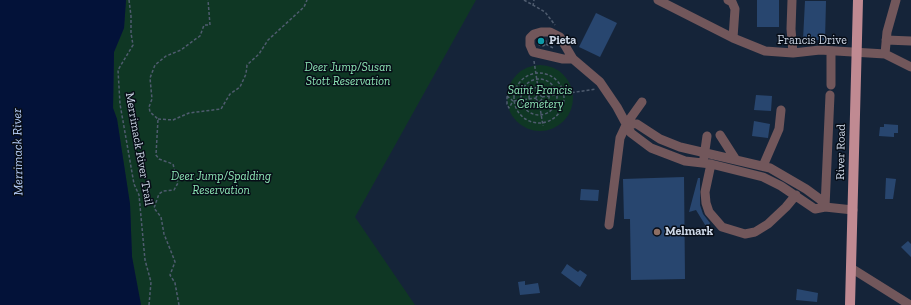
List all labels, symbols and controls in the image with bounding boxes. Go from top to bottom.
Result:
place label: Pieta [549,34,576,48]
street label: Francis Drive [777,34,847,48]
marker: Pieta [536,36,546,46]
park label: Deer Jump/Susan Stott Reservation [305,61,391,89]
park label: Saint Francis Cemetery [508,84,572,112]
street label: Merrimack River Trail [122,91,156,207]
water label: Merrimack River [9,108,27,196]
street label: River Road [833,124,849,180]
park label: Deer Jump/Spalding Reservation [171,170,271,198]
place label: Melmark [665,225,713,239]
marker: Melmark [652,227,662,237]

